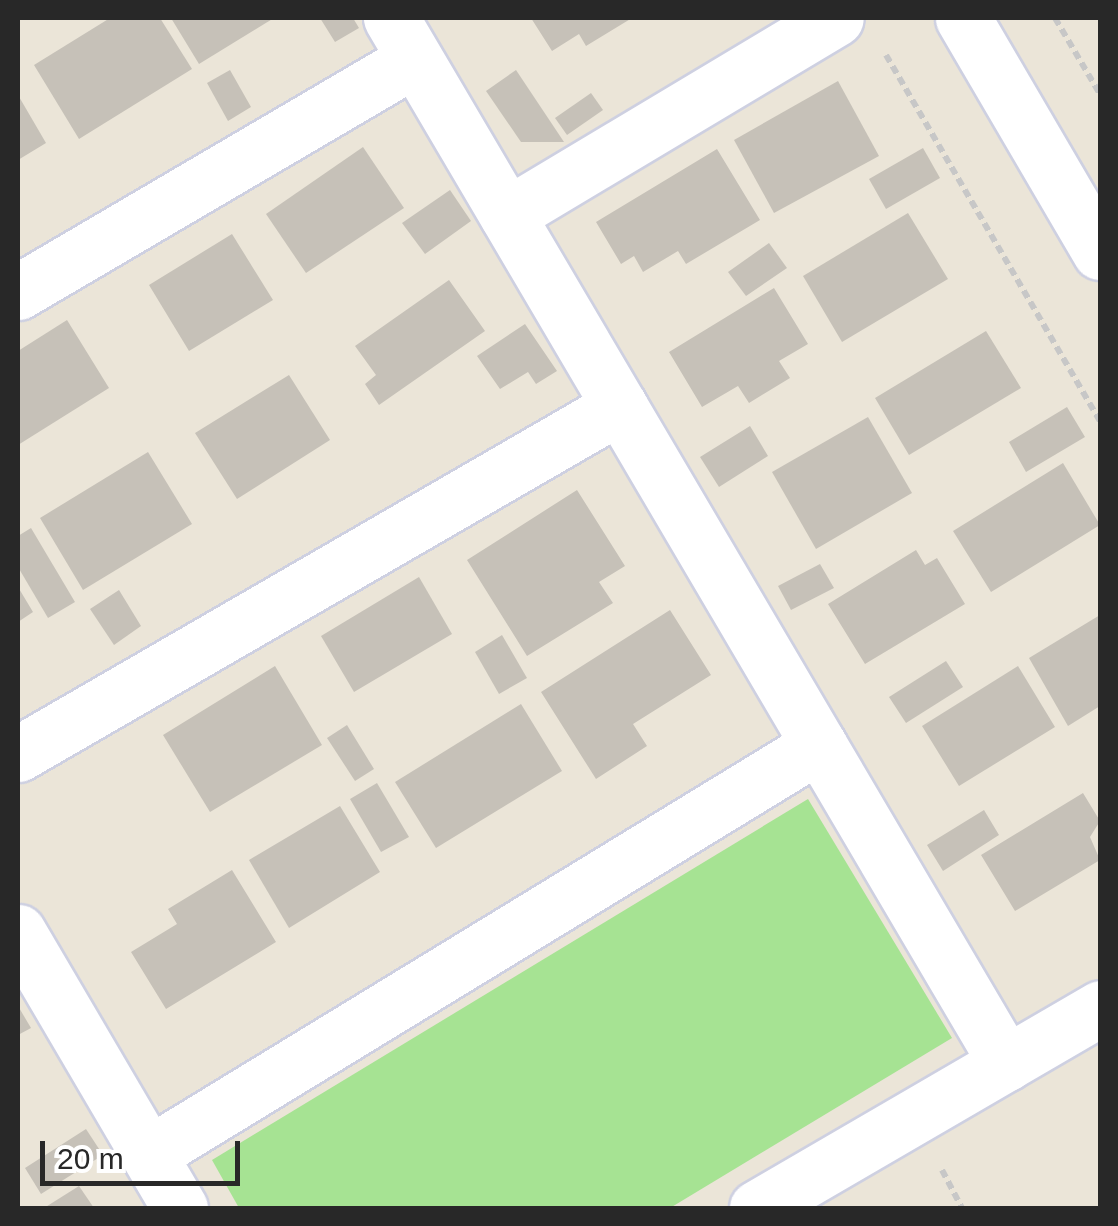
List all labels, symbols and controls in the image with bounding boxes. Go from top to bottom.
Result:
scale bar [45,1121,245,1183]
text: 20 m [57,1142,124,1175]

